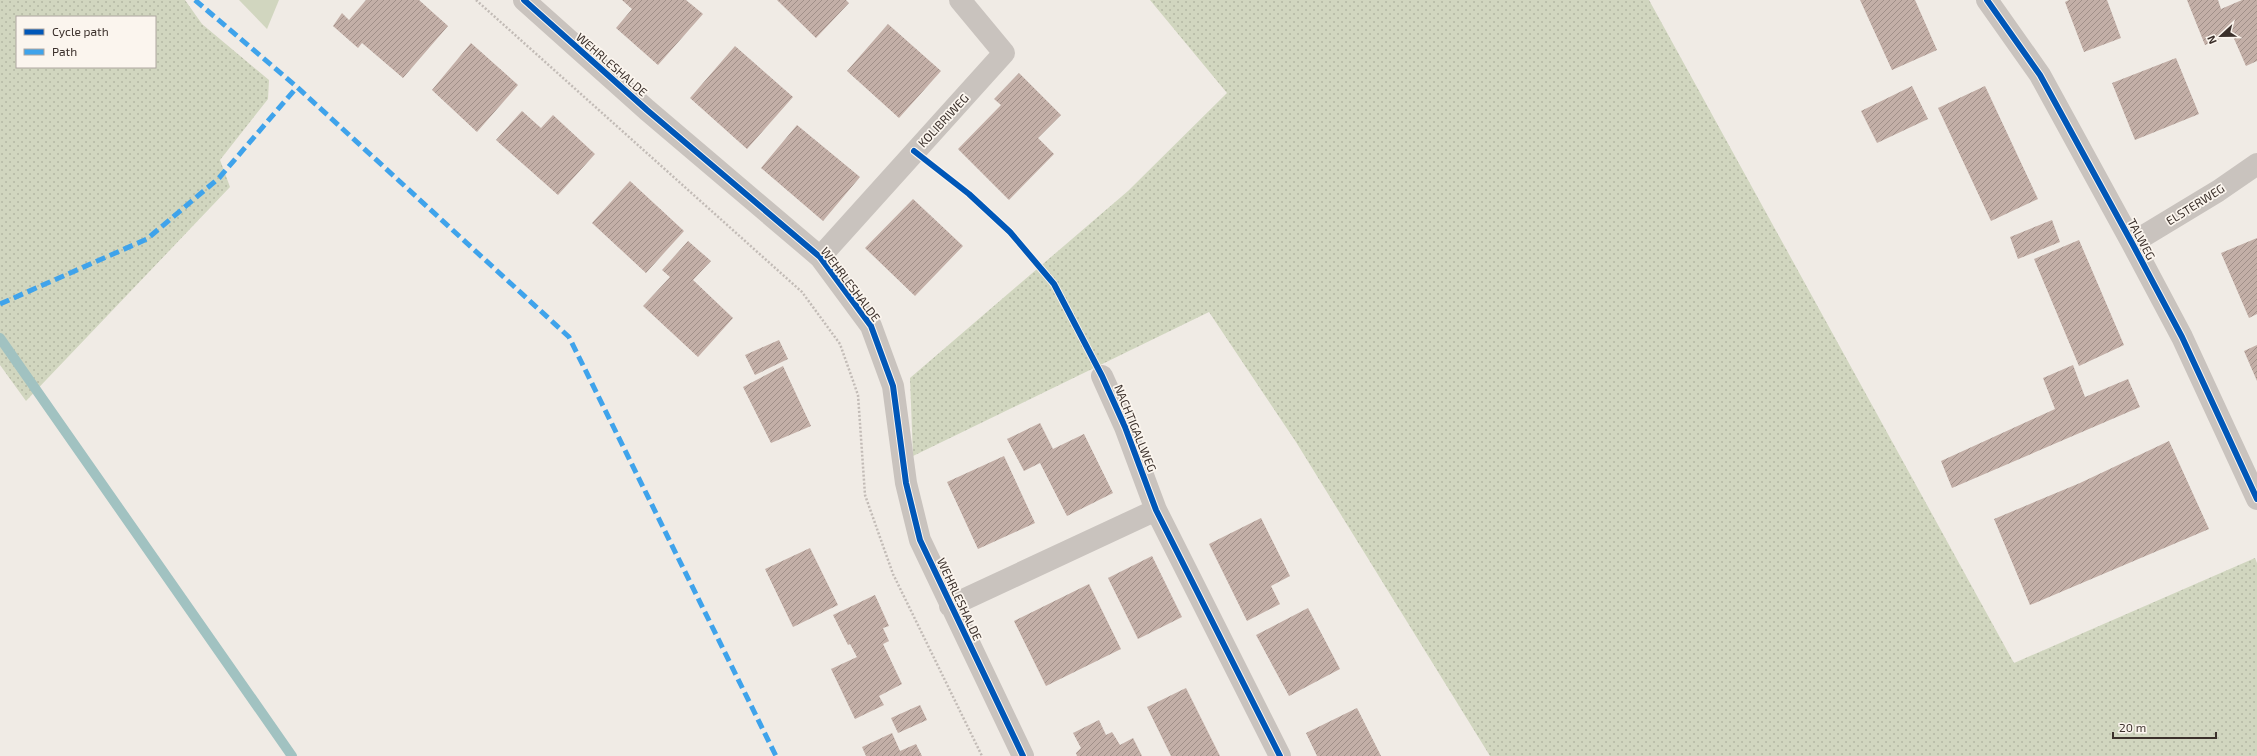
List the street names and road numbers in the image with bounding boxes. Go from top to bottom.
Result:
street label: WEHRLESHALDE [574,29,651,99]
street label: KOLIBRIWEG [915,90,971,150]
street label: ELSTERWEG [2163,180,2227,228]
street label: TALWEG [2125,216,2159,262]
street label: WEHRLESHALDE [818,244,884,324]
street label: NACHTIGALLWEG [1112,382,1160,474]
street label: WEHRLESHALDE [935,555,985,643]

